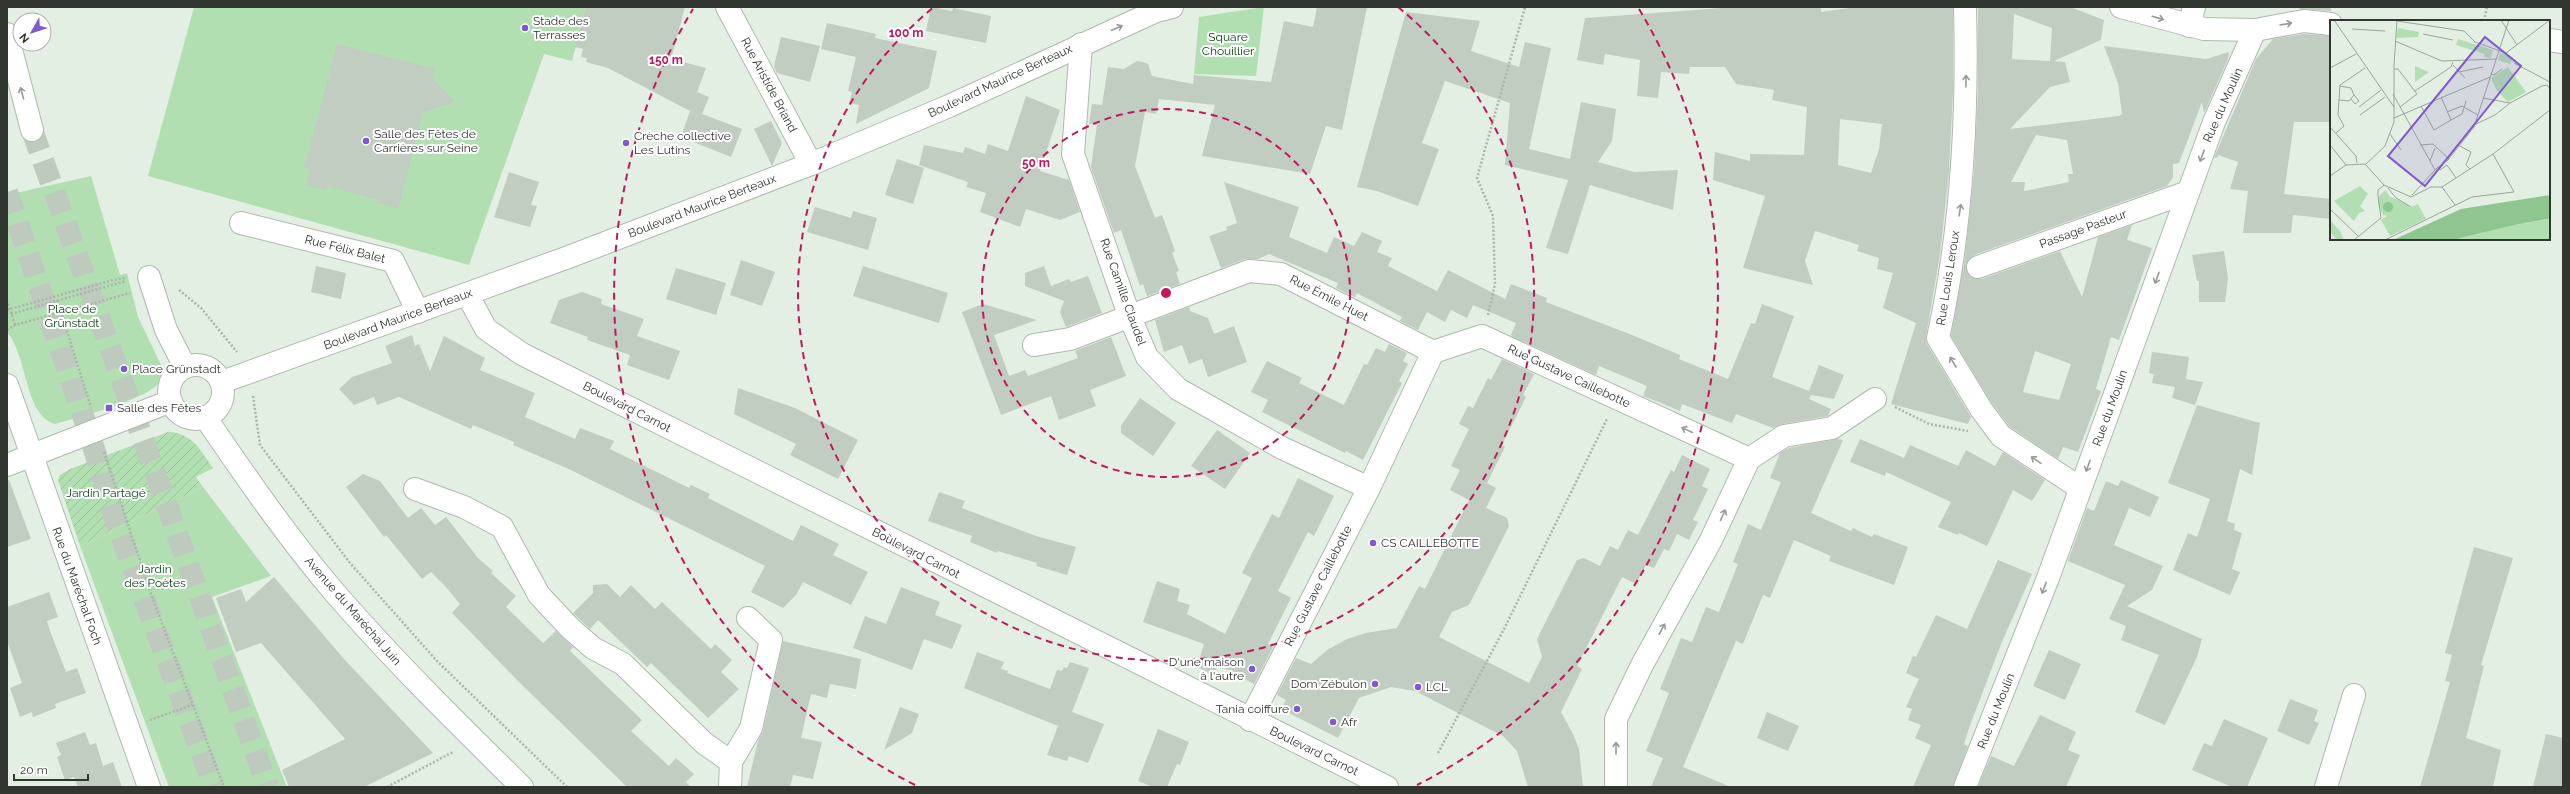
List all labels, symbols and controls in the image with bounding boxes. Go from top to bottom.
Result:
north arrow [12,12,52,52]
place label: Stade des Terrasses [533,14,589,42]
one-way arrow [2152,15,2165,22]
one-way arrow [2279,20,2292,28]
inset map [2330,20,2550,240]
marker: Stade des Terrasses [520,23,530,33]
one-way arrow [1111,24,1123,31]
text: 100 m [889,26,923,40]
park label: Square Chouillier [1202,30,1255,58]
text: N [17,31,32,45]
street label: Rue Aristide Briand [738,35,800,135]
street label: Boulevard Maurice Berteaux [926,41,1074,121]
text: 150 m [649,53,683,67]
street label: Rue du Moulin [2200,66,2246,144]
one-way arrow [1962,75,1970,88]
one-way arrow [18,86,26,99]
place label: Salle des Fêtes de Carrières sur Seine [374,127,478,155]
place label: Crèche collective Les Lutins [634,129,731,157]
marker: Salle des Fêtes de Carrières sur Seine [361,136,371,146]
marker: Crèche collective Les Lutins [621,138,631,148]
one-way arrow [2197,150,2205,162]
text: 50 m [1022,156,1050,170]
street label: Boulevard Maurice Berteaux [626,171,778,241]
one-way arrow [1956,204,1964,217]
street label: Passage Pasteur [2038,206,2129,251]
street label: Rue Louis Leroux [1934,230,1962,326]
street label: Rue Félix Balet [303,232,387,266]
street label: Rue Camille Claudel [1097,237,1149,348]
street label: Rue Émile Huet [1287,272,1371,324]
one-way arrow [2152,272,2160,284]
street label: Boulevard Maurice Berteaux [322,286,474,352]
centre of rings [1159,286,1173,300]
park label: Place de Grünstadt [45,302,99,330]
street label: Rue Gustave Caillebotte [1506,341,1632,411]
one-way arrow [1949,356,1957,368]
place label: Place Grünstadt [132,362,221,376]
marker: Place Grünstadt [119,364,129,374]
street label: Rue du Moulin [2090,368,2130,448]
street label: Boulevard Carnot [581,379,673,435]
place label: Salle des Fêtes [117,401,201,415]
marker: Salle des Fêtes [104,403,114,413]
one-way arrow [1681,426,1693,434]
one-way arrow [2031,456,2042,464]
one-way arrow [2084,460,2092,472]
park label: Jardin Partagé [66,486,146,500]
one-way arrow [1720,509,1727,521]
street label: Rue Gustave Caillebotte [1281,523,1355,649]
street label: Rue du Maréchal Foch [49,525,105,647]
street label: Boulevard Carnot [870,525,962,581]
place label: CS CAILLEBOTTE [1381,536,1479,550]
marker: CS CAILLEBOTTE [1368,538,1378,548]
street label: Avenue du Maréchal Juin [302,554,404,668]
park label: Jardin des Poètes [124,562,186,590]
one-way arrow [2039,582,2047,594]
one-way arrow [1659,623,1666,635]
place label: D'une maison à l'autre [1169,655,1244,683]
marker: D'une maison à l'autre [1247,664,1257,674]
street label: Rue du Moulin [1974,671,2018,751]
place label: Dom Zébulon [1291,677,1367,691]
marker: Dom Zébulon [1370,679,1380,689]
place label: LCL [1426,680,1448,694]
marker: LCL [1413,682,1423,692]
place label: Tania coiffure [1216,702,1289,716]
marker: Tania coiffure [1292,704,1302,714]
place label: Afr [1341,715,1358,729]
marker: Afr [1328,717,1338,727]
street label: Boulevard Carnot [1267,723,1361,779]
one-way arrow [1612,742,1620,755]
scale bar [14,756,88,782]
text: 20 m [20,763,48,777]

